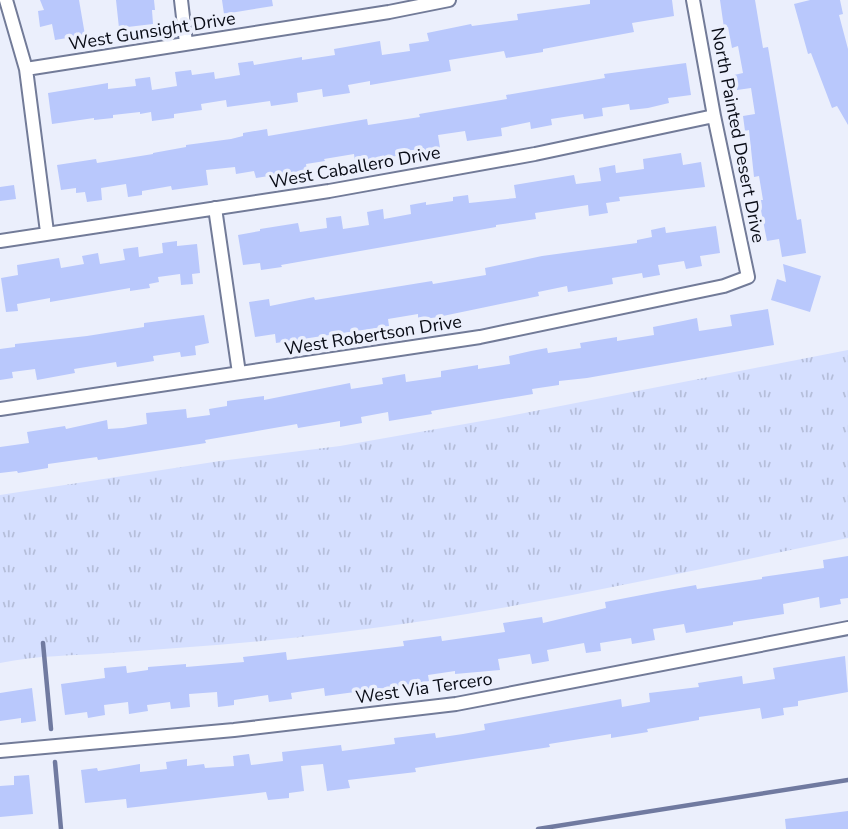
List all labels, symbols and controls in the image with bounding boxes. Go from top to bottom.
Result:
street label: West Gunsight Drive [67,6,237,56]
street label: North Painted Desert Drive [705,25,771,245]
street label: West Caballero Drive [268,140,442,194]
street label: West Robertson Drive [283,309,463,361]
street label: West Via Tercero [354,667,494,709]

